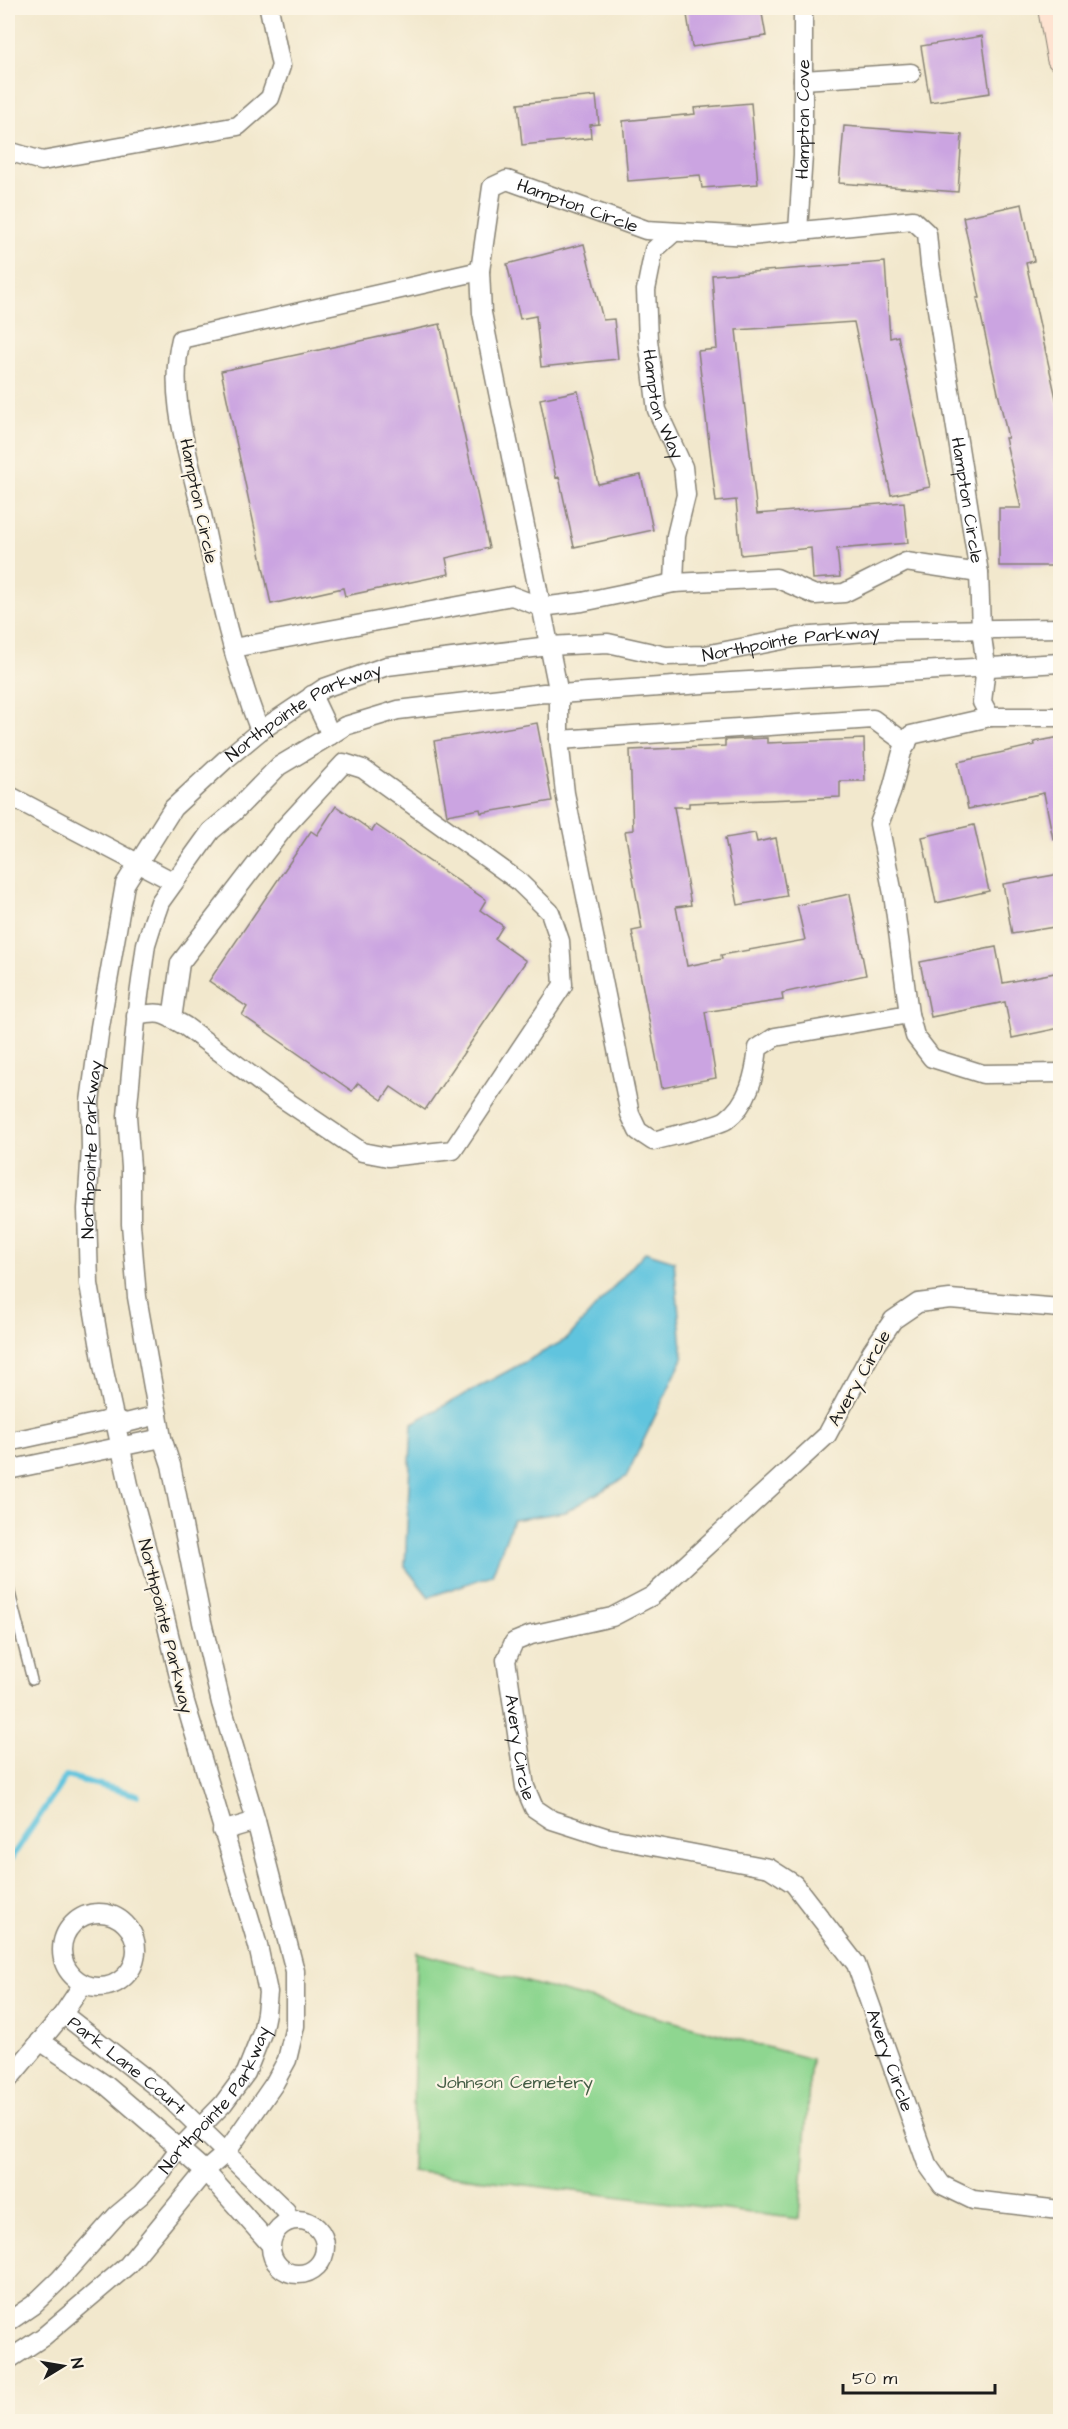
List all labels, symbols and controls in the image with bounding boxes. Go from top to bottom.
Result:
street label: Hampton Cove [789,59,816,180]
street label: Hampton Circle [513,173,642,239]
street label: Hampton Way [636,348,690,464]
street label: Hampton Circle [945,435,989,565]
street label: Hampton Circle [173,436,224,566]
street label: Northpointe Parkway [700,619,881,668]
street label: Northpointe Parkway [220,657,385,768]
street label: Northpointe Parkway [75,1059,109,1239]
street label: Avery Circle [822,1325,898,1431]
street label: Northpointe Parkway [131,1536,199,1716]
street label: Avery Circle [498,1693,541,1805]
street label: Avery Circle [860,2006,919,2115]
street label: Park Lane Court [62,2010,192,2121]
street label: Northpointe Parkway [153,2024,277,2179]
park label: Johnson Cemetery [437,2070,593,2096]
north arrow [33,2336,93,2396]
text: N [65,2356,88,2370]
scale bar [843,2357,994,2395]
text: 50 m [852,2366,897,2391]

